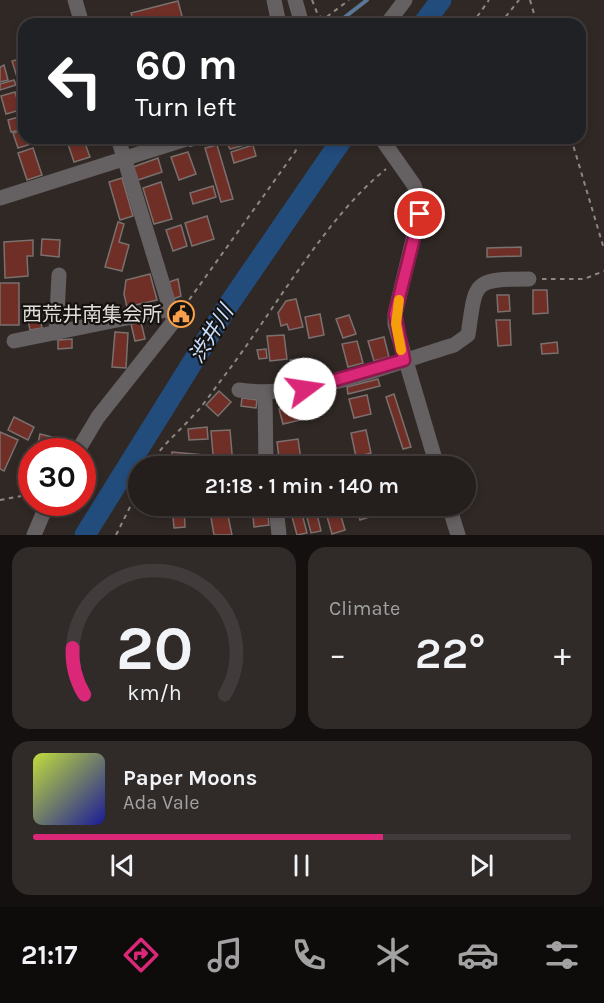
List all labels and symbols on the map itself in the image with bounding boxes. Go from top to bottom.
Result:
pin [394,188,445,239]
public building icon: 西荒井南集会所 [166,299,196,329]
water label: 渋井川 [184,299,239,367]
place label: 西荒井南集会所 [22,303,162,326]
position arrow [273,357,337,421]
speed limit sign: 30 [18,438,96,516]

